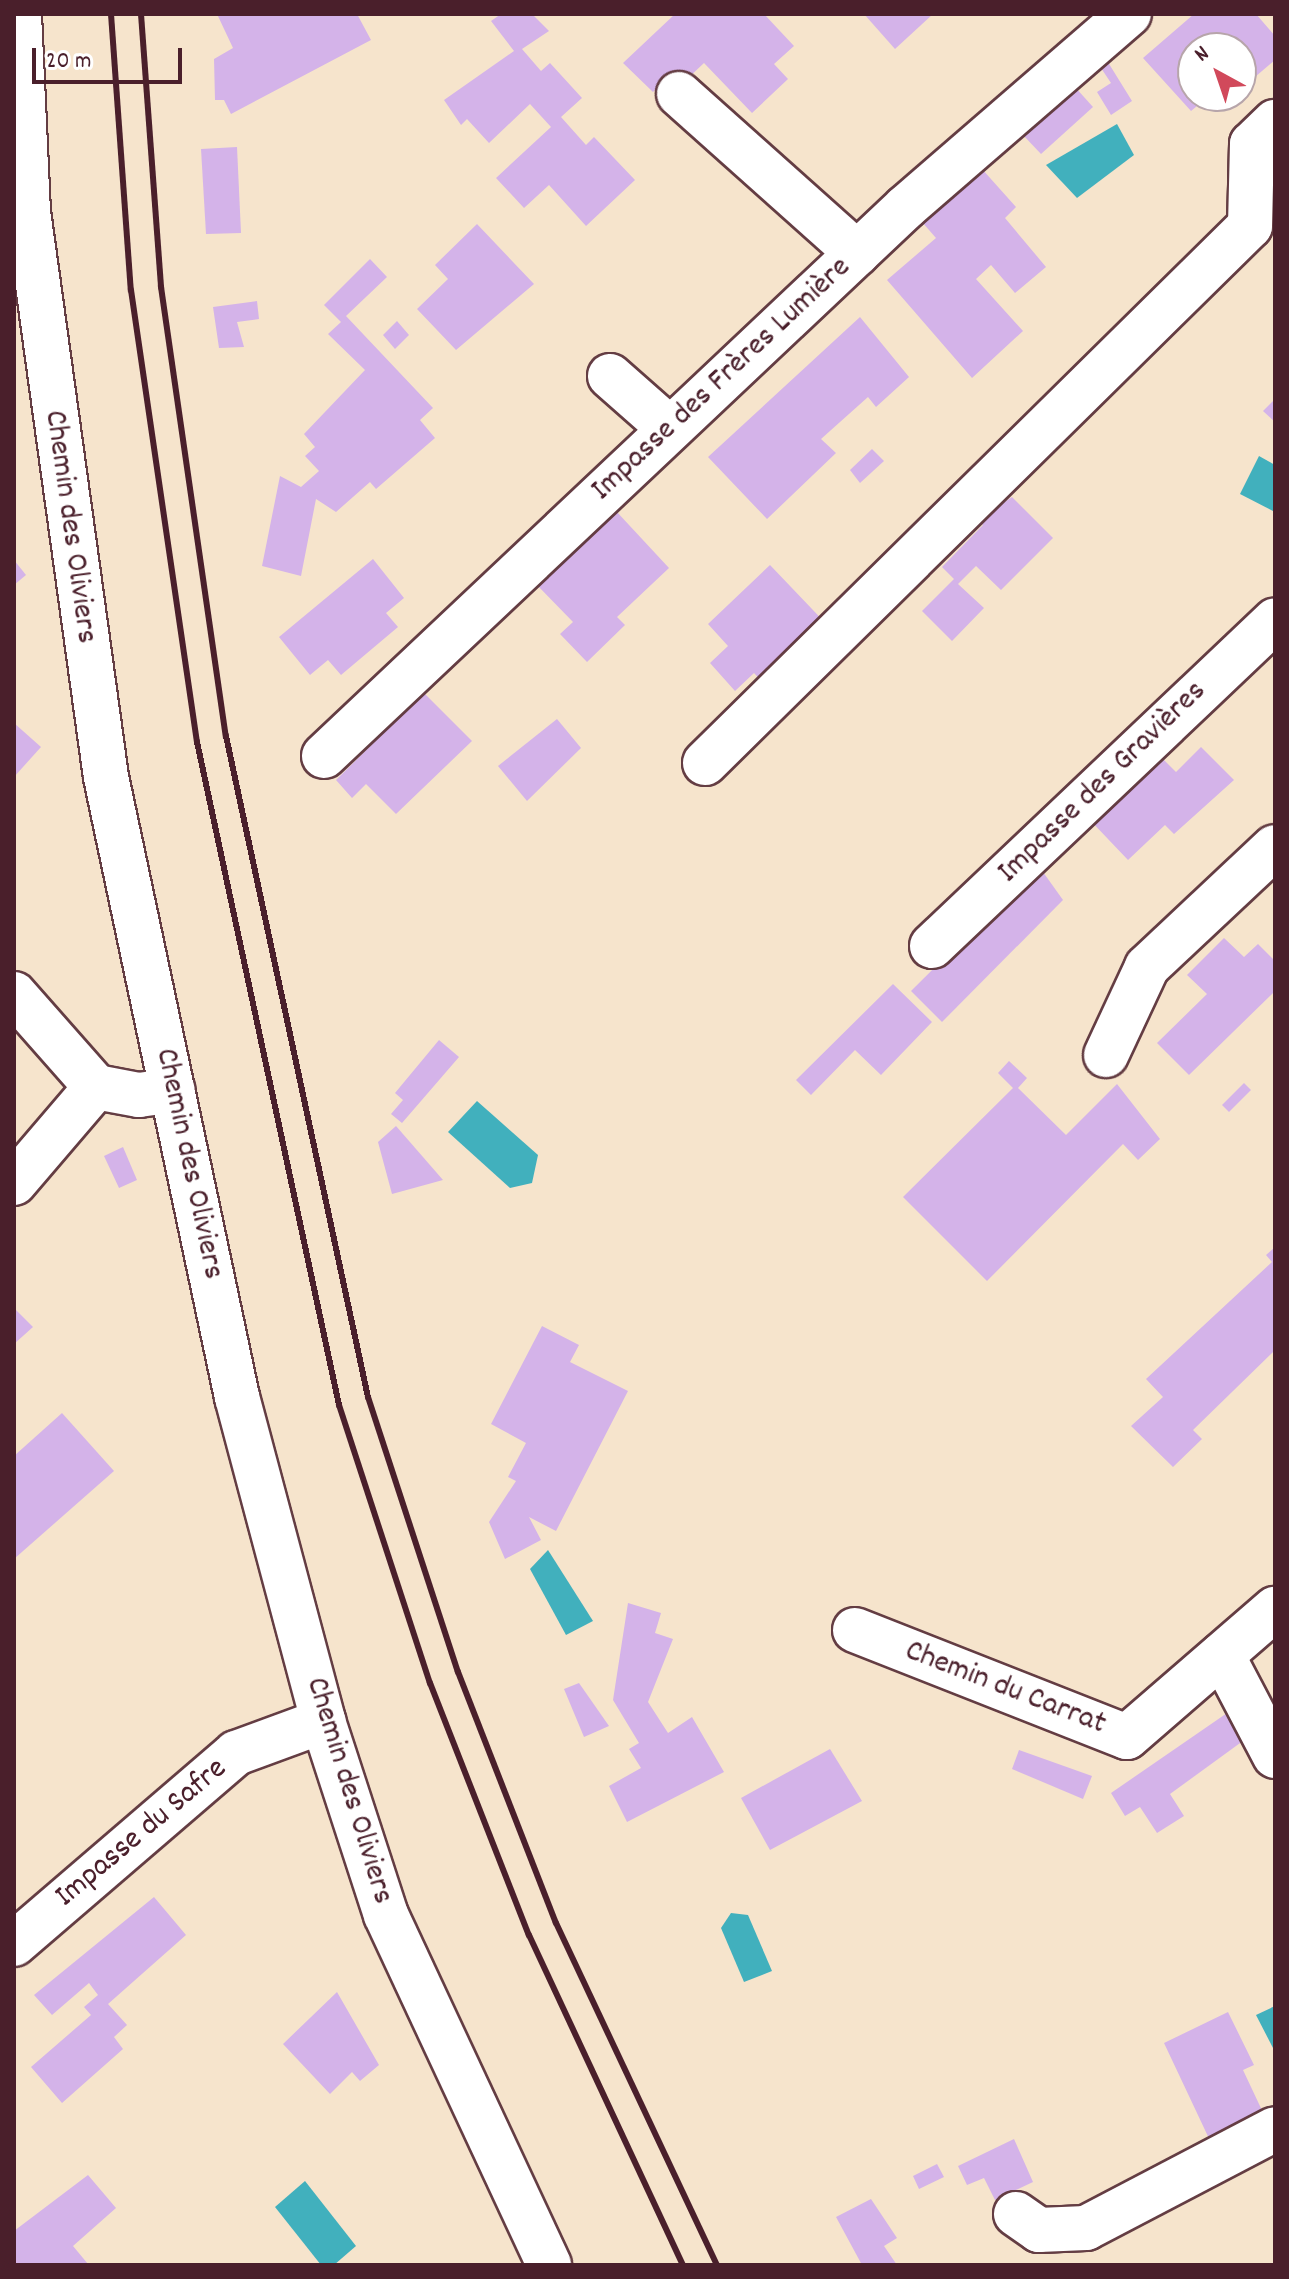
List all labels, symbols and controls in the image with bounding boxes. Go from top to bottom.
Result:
scale bar [36,32,186,82]
north arrow [1177,32,1257,112]
text: N [1188,39,1217,70]
text: 20 m [46,45,92,79]
street label: Impasse des Frères Lumière [584,250,860,510]
street label: Chemin des Oliviers [34,408,104,646]
street label: Impasse des Gravières [991,674,1215,892]
street label: Chemin des Oliviers [145,1045,231,1283]
street label: Chemin du Carrat [899,1633,1111,1745]
street label: Chemin des Oliviers [295,1673,401,1909]
street label: Impasse du Safre [48,1751,236,1917]

